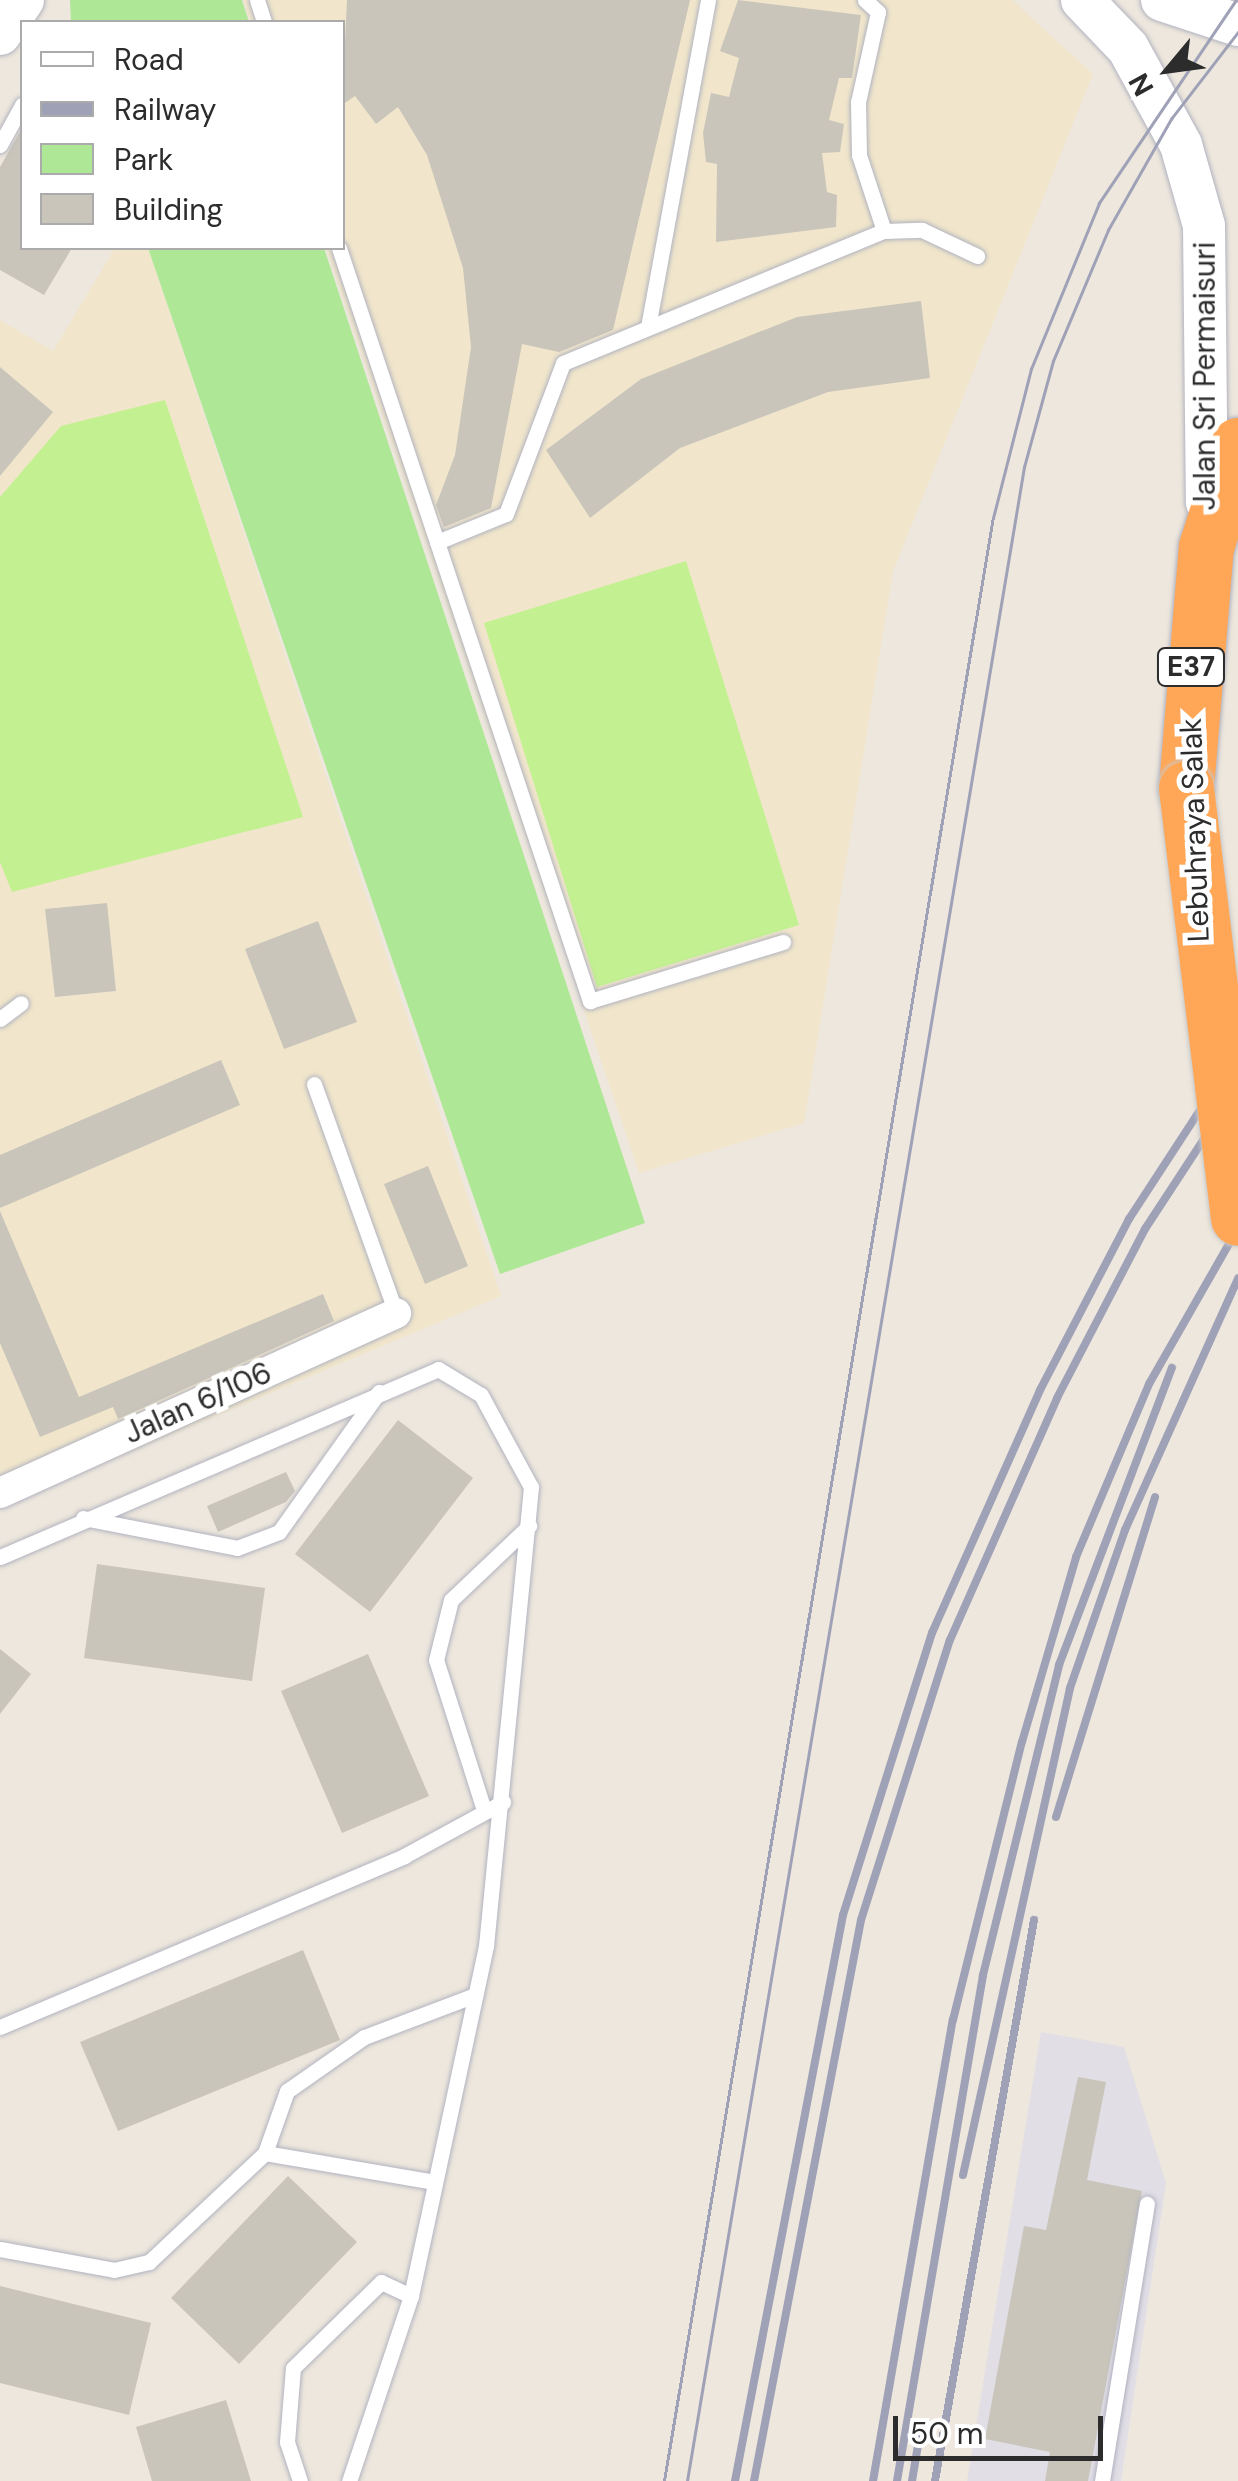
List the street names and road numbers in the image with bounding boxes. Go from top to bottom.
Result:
street label: Jalan Sri Permaisuri [1187,242,1223,510]
road number: E37 [1156,644,1226,690]
street label: Lebuhraya Salak [1173,717,1217,943]
street label: Jalan 6/106 [119,1354,277,1452]

